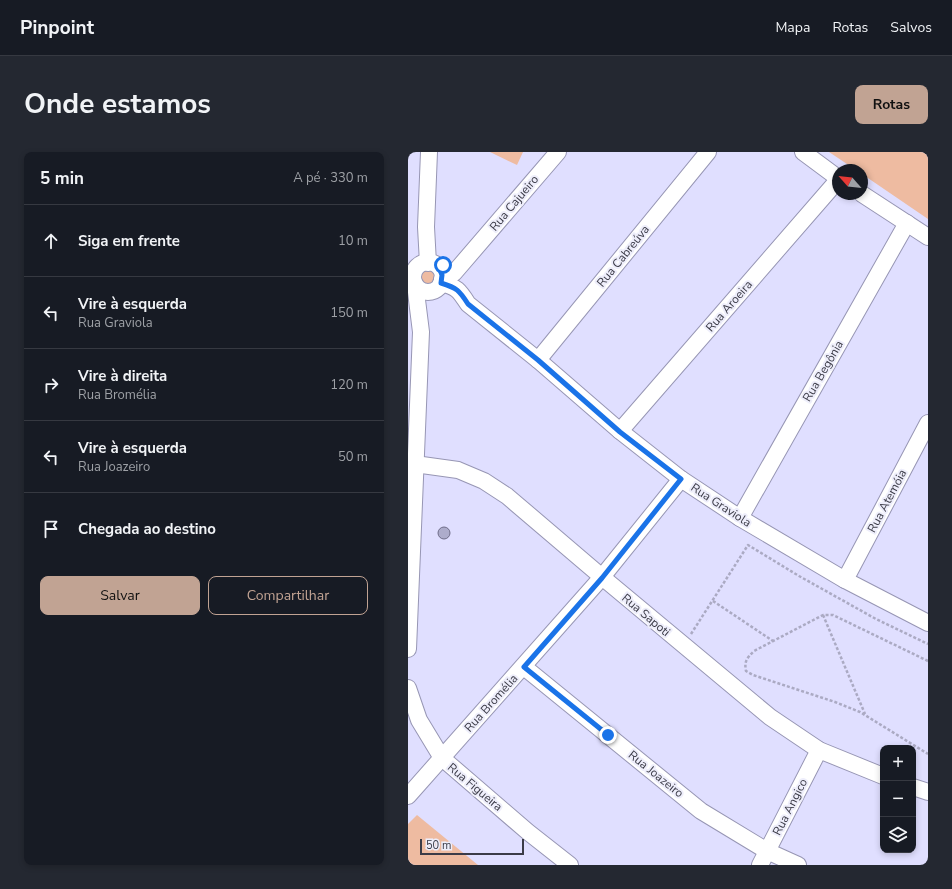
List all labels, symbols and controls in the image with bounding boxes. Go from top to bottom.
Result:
text: Pinpoint [20,15,94,41]
text: Mapa [775,18,810,37]
text: Rotas [832,18,868,37]
text: Salvos [890,18,932,37]
text: Onde estamos [24,85,211,123]
button: Rotas [855,85,928,124]
north arrow [832,164,868,200]
text: 5 min [40,167,84,190]
text: A pé · 330 m [293,169,368,187]
street label: Rua Cajueiro [486,172,542,234]
street label: Rua Cabreúva [593,222,653,290]
icon: ahead [40,230,62,252]
text: Siga em frente [78,231,180,251]
text: 10 m [338,232,368,250]
route start [434,256,452,274]
street label: Rua Aroeira [702,277,756,335]
text: Vire à esquerda [78,294,187,314]
icon: left [40,302,62,324]
text: 150 m [330,304,368,322]
text: Rua Graviola [78,314,153,332]
street label: Rua Begônia [799,337,847,405]
text: Vire à direita [78,366,167,386]
icon: right [40,374,62,396]
text: 120 m [330,376,368,394]
text: Rua Bromélia [78,386,157,404]
text: Vire à esquerda [78,438,187,458]
icon: left [40,446,62,468]
text: 50 m [338,448,368,466]
text: Rua Joazeiro [78,458,150,476]
street label: Rua Atemóia [864,467,910,535]
street label: Rua Graviola [688,479,754,531]
icon: arrive [40,518,62,540]
text: Chegada ao destino [78,519,216,539]
button: Salvar [40,576,200,615]
button: Compartilhar [208,576,368,615]
street label: Rua Sapoti [618,590,674,640]
street label: Rua Bromélia [461,671,521,735]
route end [599,726,617,744]
map controls [880,745,916,853]
button: + [880,745,916,781]
street label: Rua Joazeiro [625,747,687,801]
street label: Rua Figueira [444,759,506,815]
street label: Rua Angico [769,776,811,838]
button: − [880,781,916,817]
button: layers [880,817,916,853]
scale bar [420,837,524,856]
text: 50 m [426,838,451,853]

